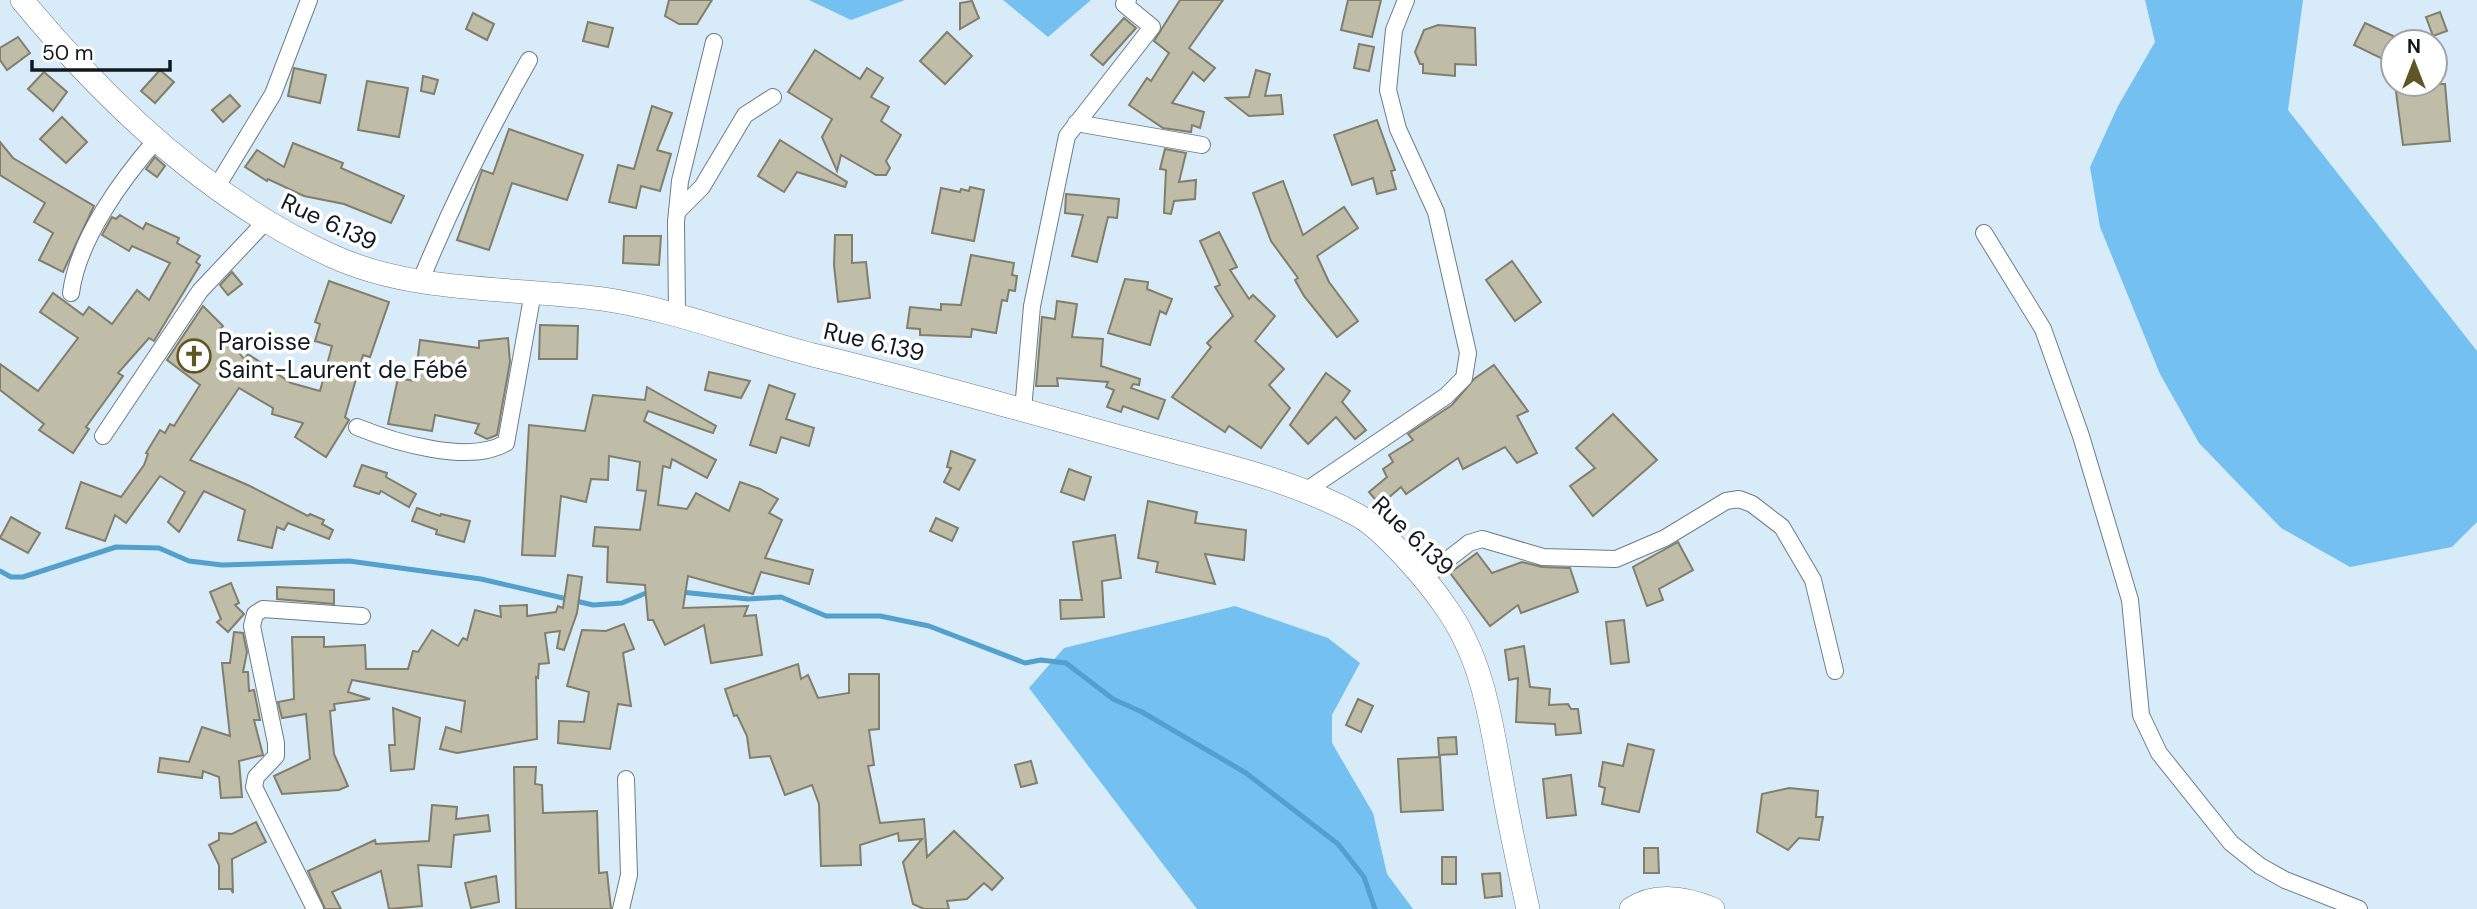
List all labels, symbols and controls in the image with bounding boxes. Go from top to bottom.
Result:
scale bar [32,28,170,72]
north arrow [2379,28,2449,98]
text: N [2407,34,2421,59]
text: 50 m [42,39,93,67]
street label: Rue 6.139 [276,186,382,257]
street label: Rue 6.139 [821,315,927,368]
place label: Paroisse Saint-Laurent de Fébé [218,326,468,385]
church icon: Paroisse Saint-Laurent de Fébé [175,337,213,375]
street label: Rue 6.139 [1366,489,1461,582]

